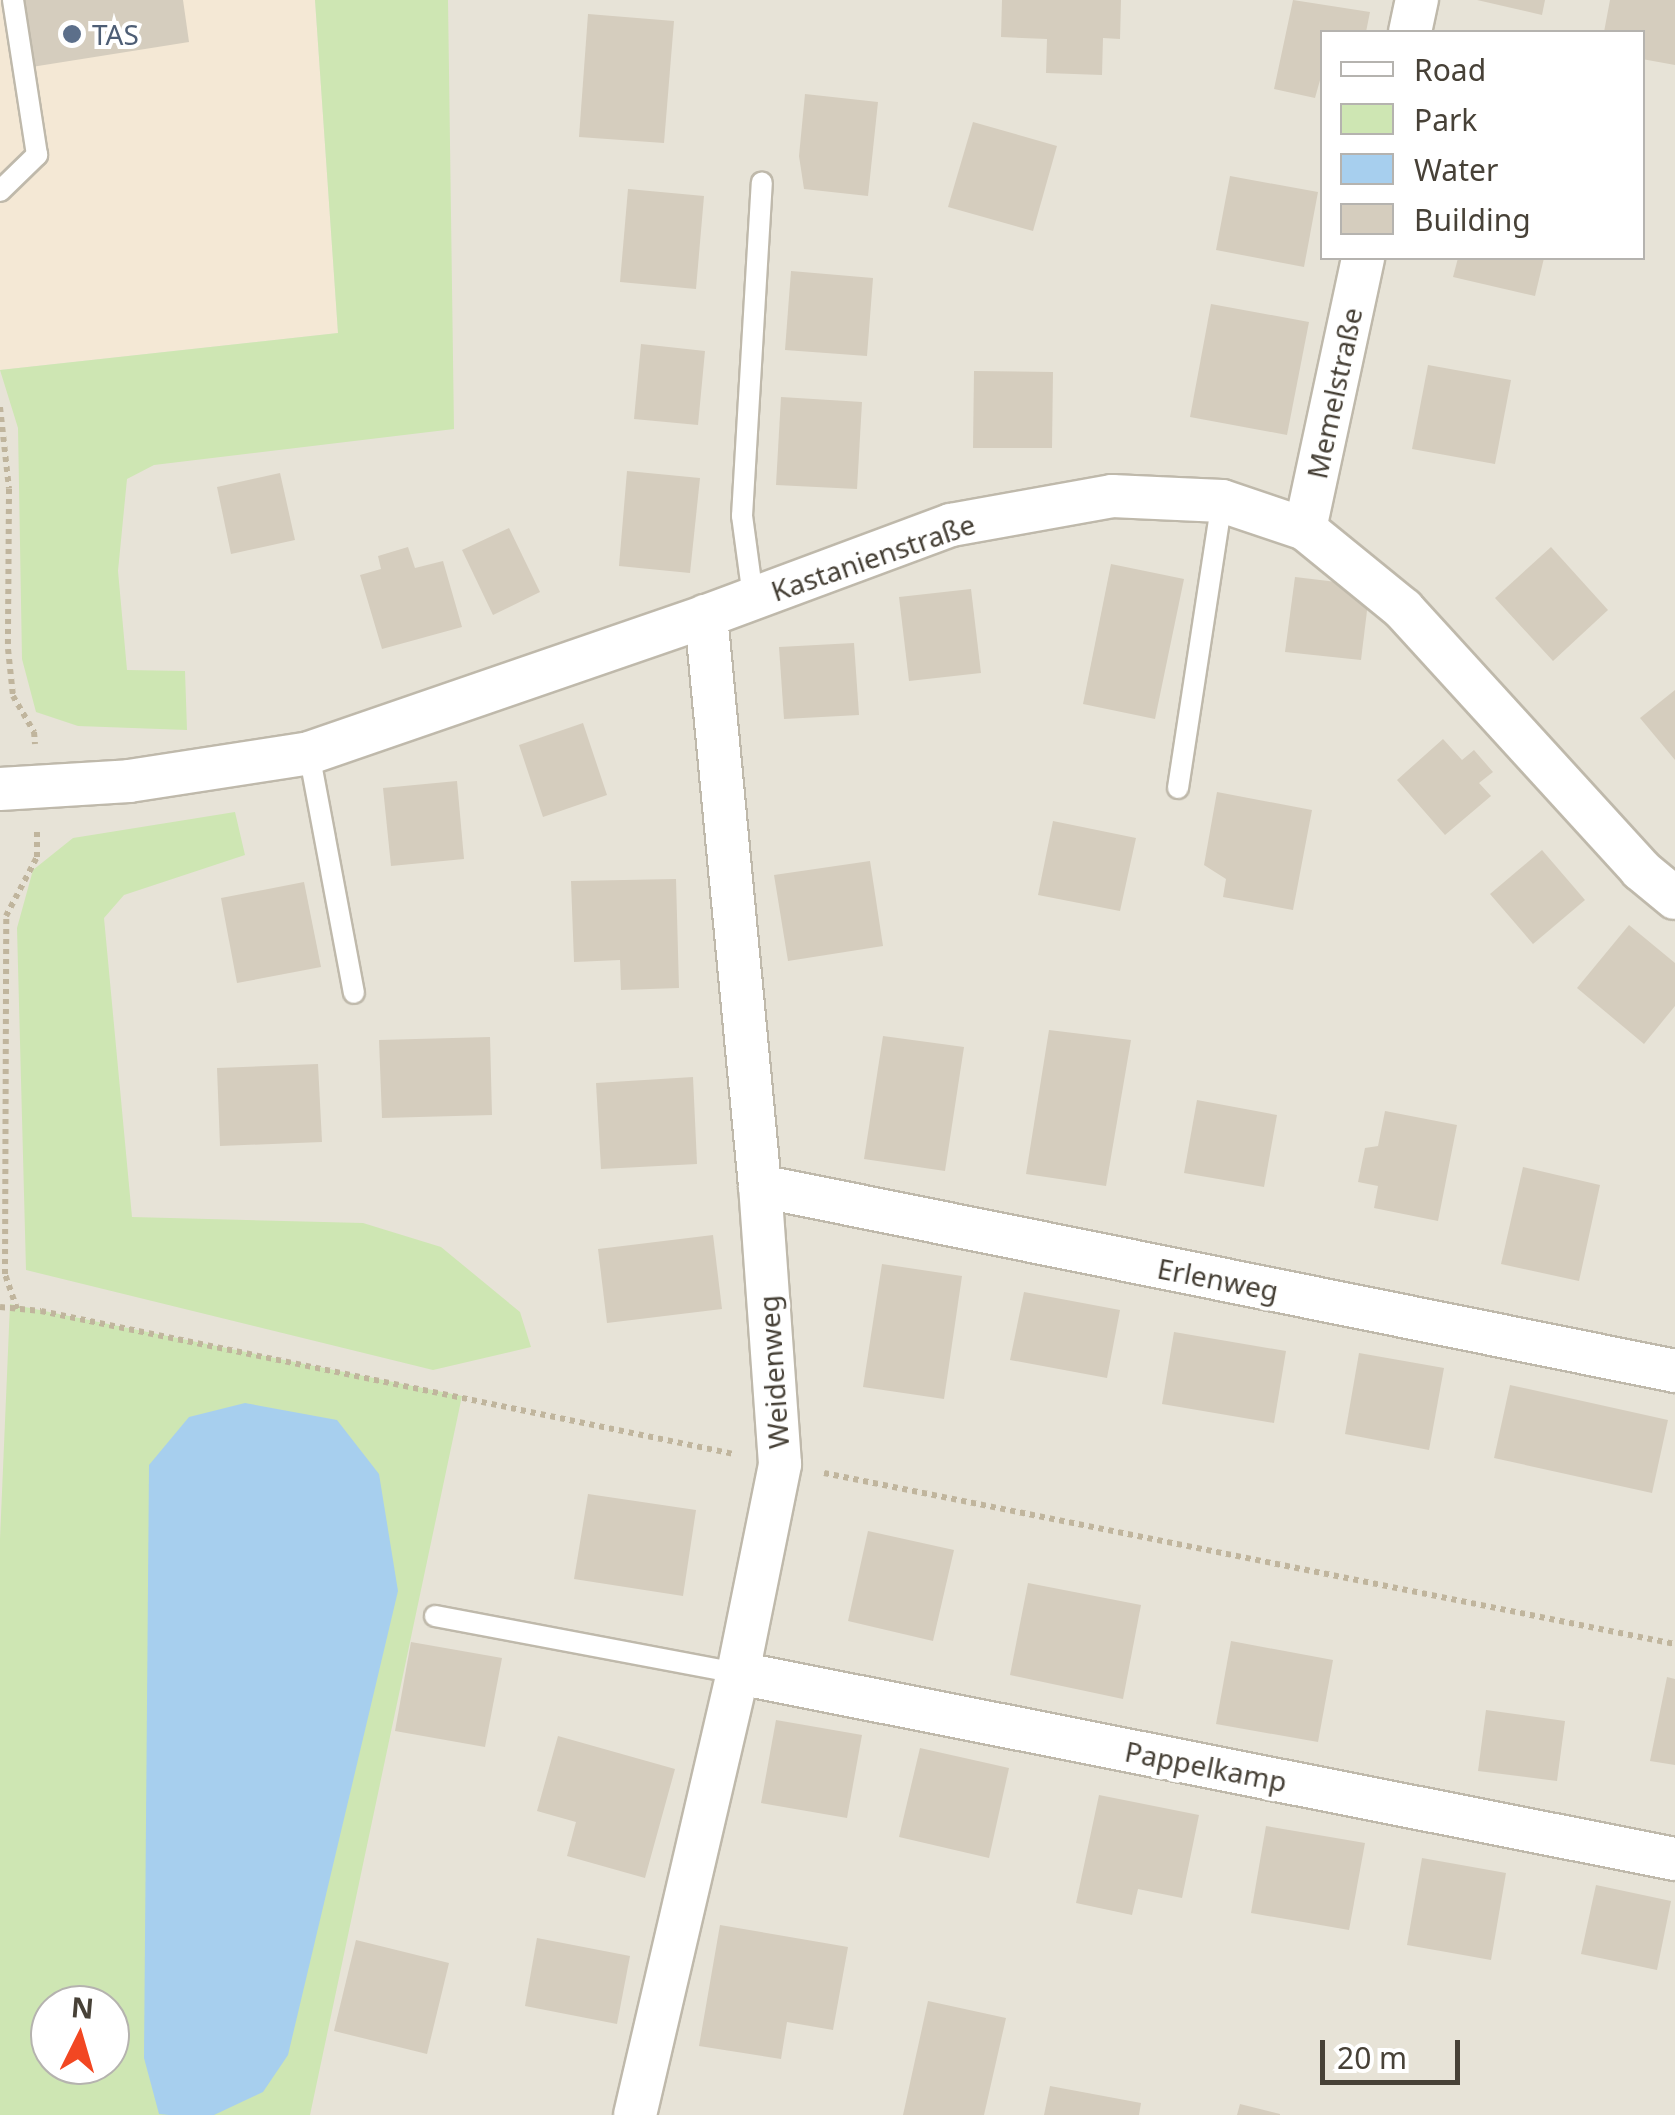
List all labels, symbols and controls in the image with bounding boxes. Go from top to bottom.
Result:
place label: TAS [92,17,139,51]
marker: TAS [61,23,83,45]
legend [1320,30,1645,260]
text: Road [1414,49,1486,90]
text: Park [1414,99,1477,140]
text: Water [1414,149,1498,190]
text: Building [1414,199,1531,240]
street label: Memelstraße [1299,304,1369,482]
street label: Kastanienstraße [767,506,979,608]
street label: Erlenweg [1155,1251,1281,1307]
street label: Weidenweg [751,1294,795,1450]
street label: Pappelkamp [1122,1734,1290,1798]
north arrow [30,1985,130,2085]
text: N [69,1987,95,2027]
scale bar [1325,2020,1465,2082]
text: 20 m [1337,2037,1407,2078]

